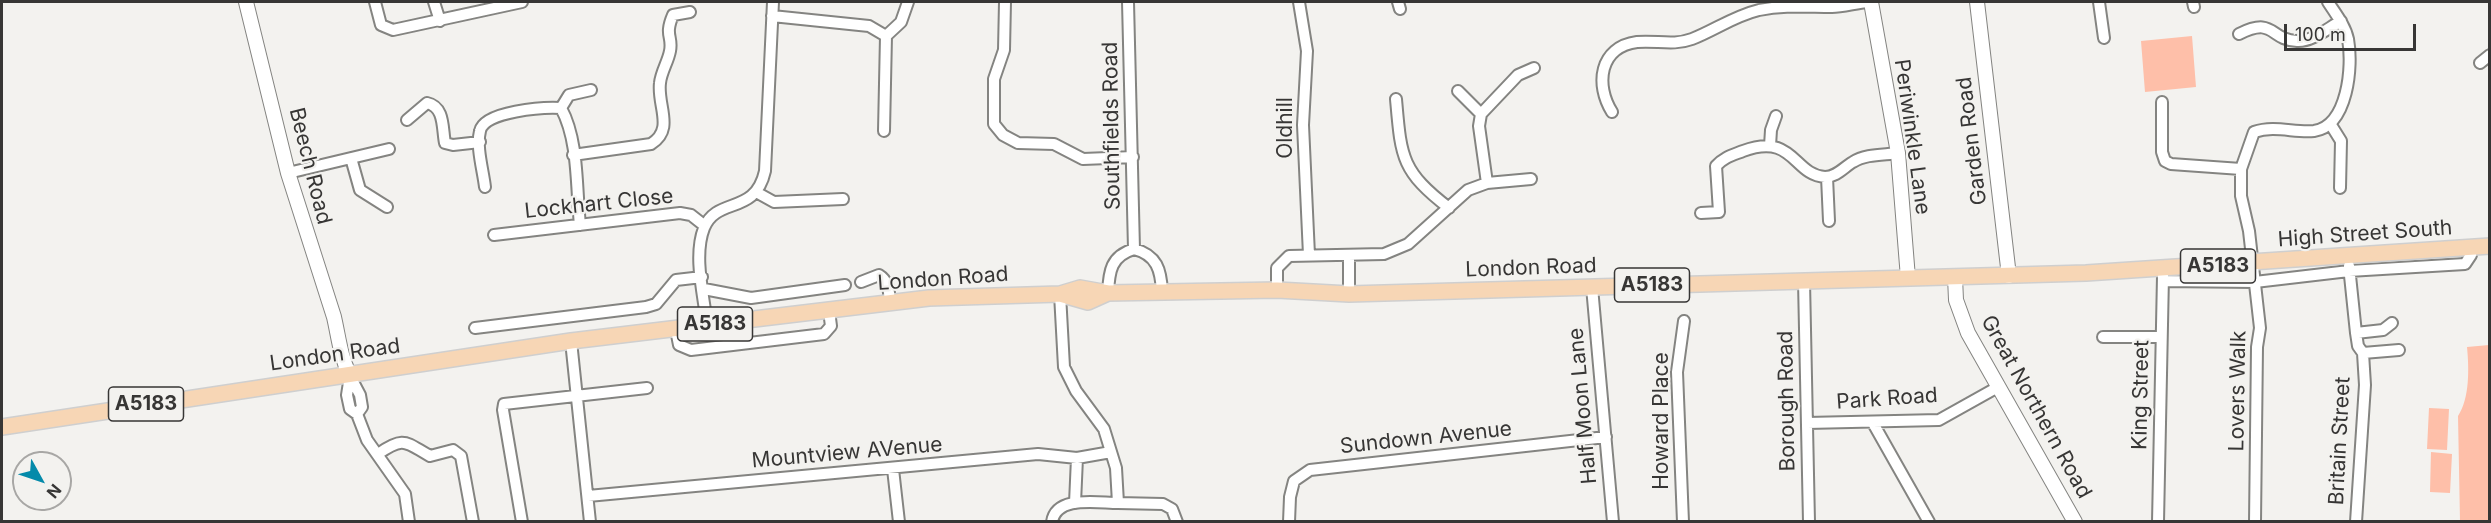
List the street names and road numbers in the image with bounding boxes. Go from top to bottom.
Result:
street label: Southfields Road [1098,42,1126,210]
street label: Periwinkle Lane [1889,58,1935,216]
street label: Garden Road [1952,75,1992,207]
street label: Oldhill [1273,97,1299,159]
street label: Beech Road [283,105,337,227]
street label: Lockhart Close [523,184,675,224]
street label: High Street South [2277,215,2453,253]
road number: A5183 [2180,249,2256,283]
street label: London Road [1465,253,1597,283]
street label: London Road [877,262,1009,296]
road number: A5183 [1614,268,1690,302]
road number: A5183 [678,307,752,341]
street label: Great Northern Road [1975,311,2097,503]
street label: Half Moon Lane [1564,327,1602,485]
street label: Borough Road [1773,330,1801,472]
street label: Lovers Walk [2224,330,2252,452]
street label: London Road [268,333,402,377]
street label: King Street [2127,340,2155,450]
street label: Howard Place [1649,352,1675,490]
street label: Britain Street [2324,376,2356,506]
street label: Park Road [1835,383,1939,415]
road number: A5183 [108,387,184,421]
street label: Sundown Avenue [1339,416,1513,460]
street label: Mountview AVenue [751,432,943,474]

